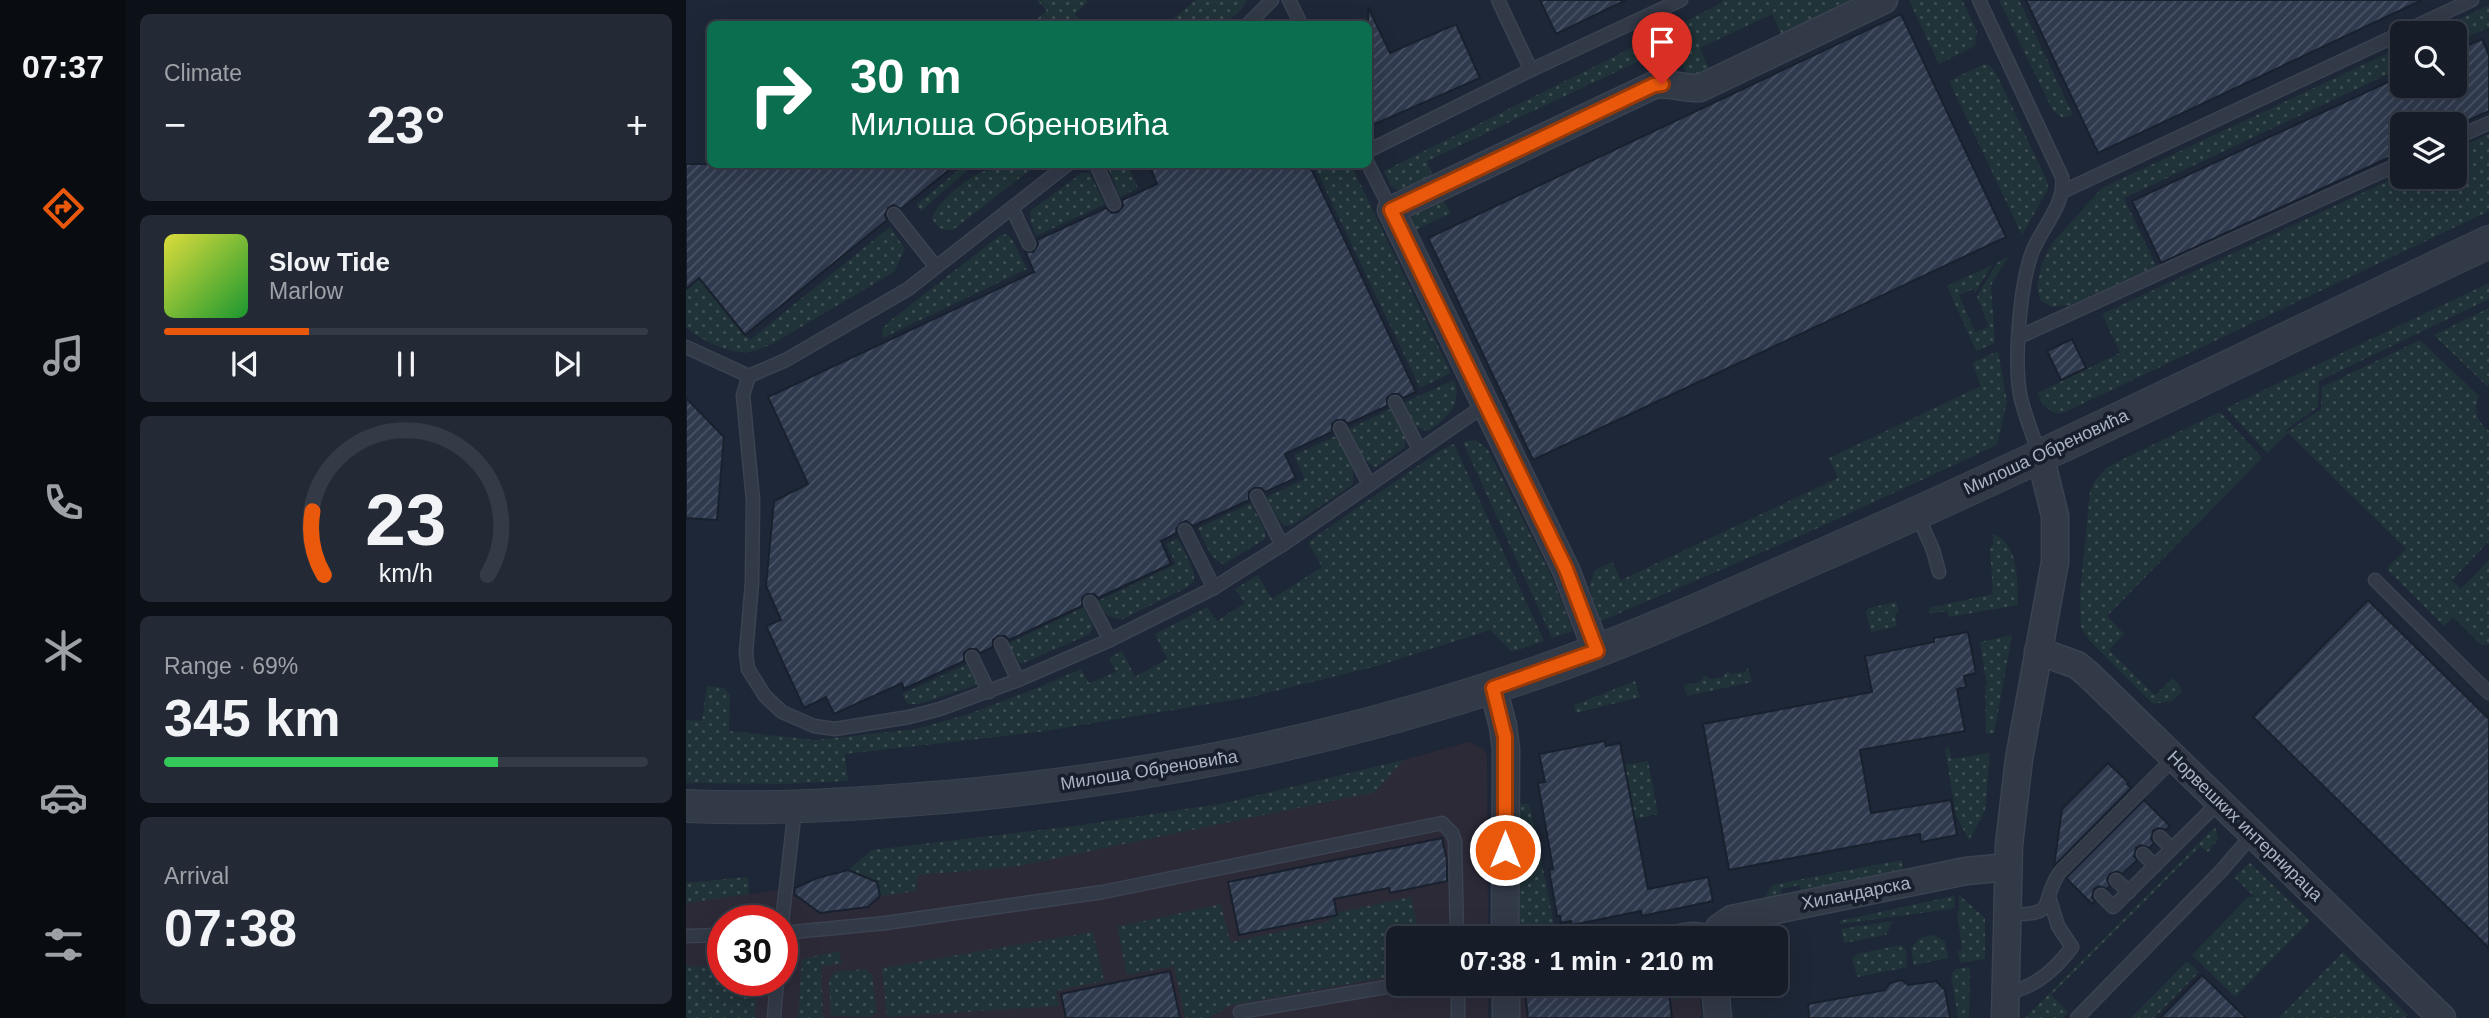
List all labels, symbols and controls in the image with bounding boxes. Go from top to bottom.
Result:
pin [1632,12.0,1692,84]
map controls [2390,21,2467,189]
button: search [2390,21,2467,98]
icon: arrive [1643,23,1681,61]
text: 07:37 [22,49,104,85]
icon: right [735,49,826,140]
text: 30 m [850,49,962,103]
text: Climate [164,60,242,86]
text: 23° [367,96,445,154]
text: − [164,104,186,146]
text: + [626,104,648,146]
text: Милоша Обреновића [850,106,1168,142]
button: layers [2390,112,2467,189]
icon: directions [39,184,88,233]
text: Slow Tide [269,247,390,277]
text: Marlow [269,278,343,304]
icon: music [39,331,88,380]
icon: previous [226,345,264,383]
icon: pause [387,345,425,383]
icon: next [548,345,586,383]
street label: Милоша Обреновића [1961,405,2132,499]
icon: phone [39,478,88,527]
text: 23 [366,479,446,560]
text: km/h [379,559,433,587]
icon: climate [39,626,88,675]
text: Range · 69% [164,653,298,679]
text: 345 km [164,689,340,747]
street label: Милоша Обреновића [1059,746,1240,794]
street label: Норвешких интернираца [2164,747,2327,906]
icon: car [39,773,88,822]
position arrow [1468,813,1542,887]
text: Arrival [164,863,229,889]
street label: Хиландарска [1800,872,1913,913]
text: 07:38 [164,899,297,957]
speed limit sign: 30 [707,905,798,996]
icon: filters [39,920,88,969]
text: 07:38 · 1 min · 210 m [1460,946,1714,976]

